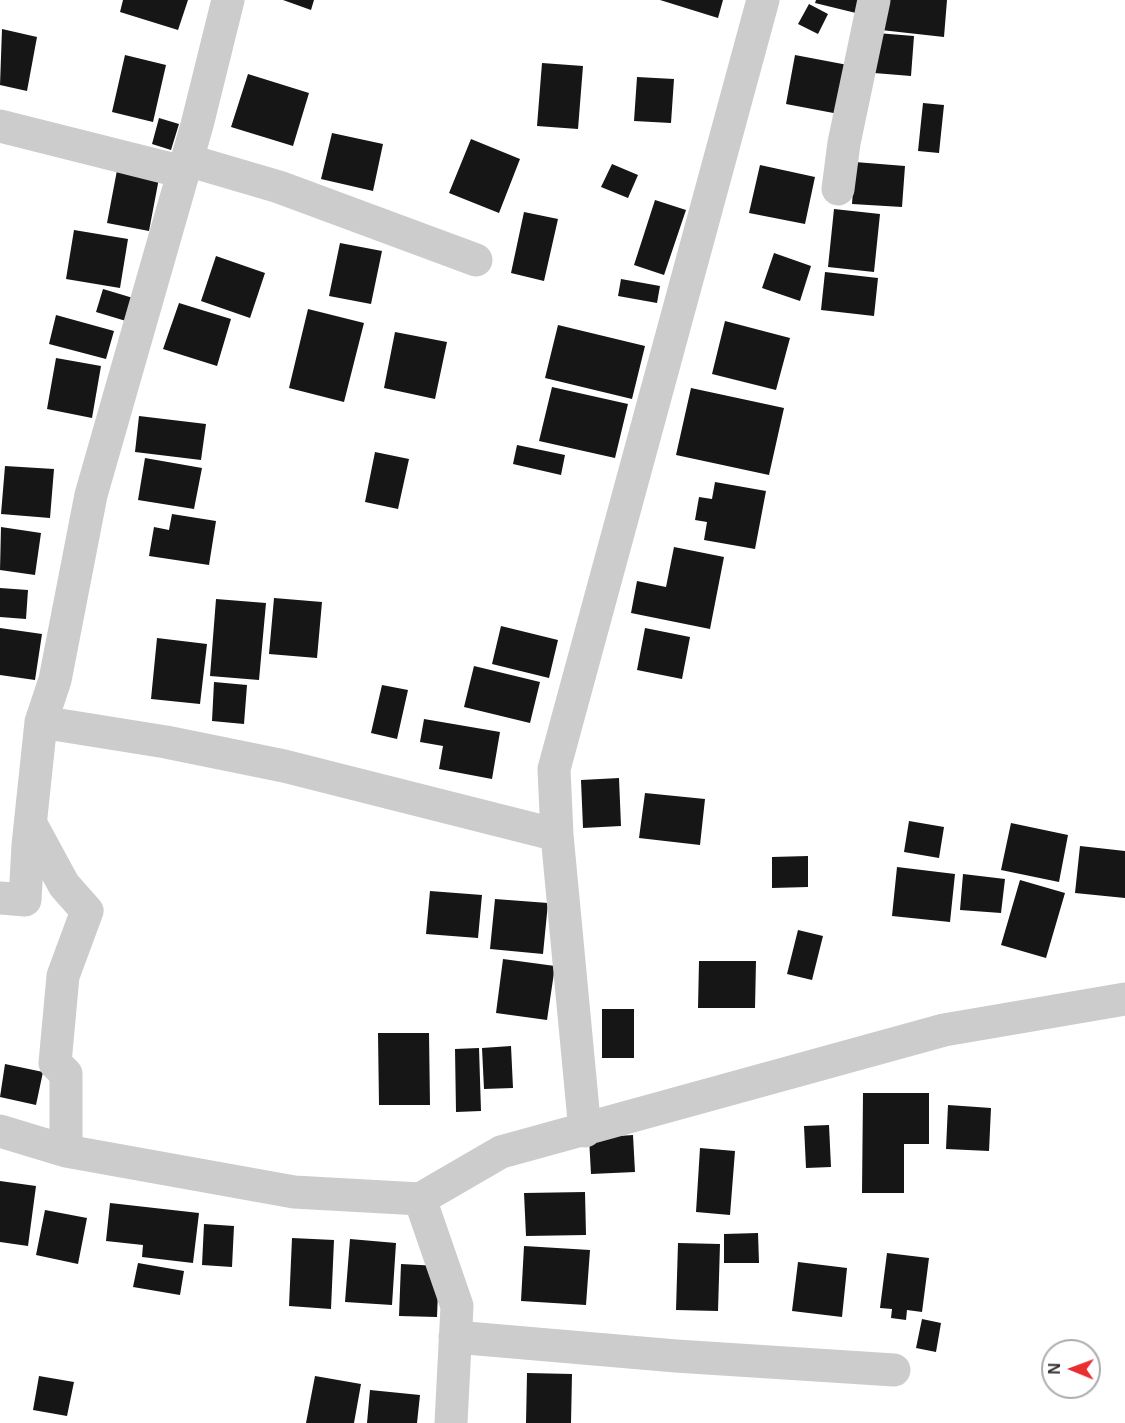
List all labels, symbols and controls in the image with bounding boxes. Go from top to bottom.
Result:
north arrow [1041,1339,1101,1399]
text: N [1046,1363,1063,1375]

